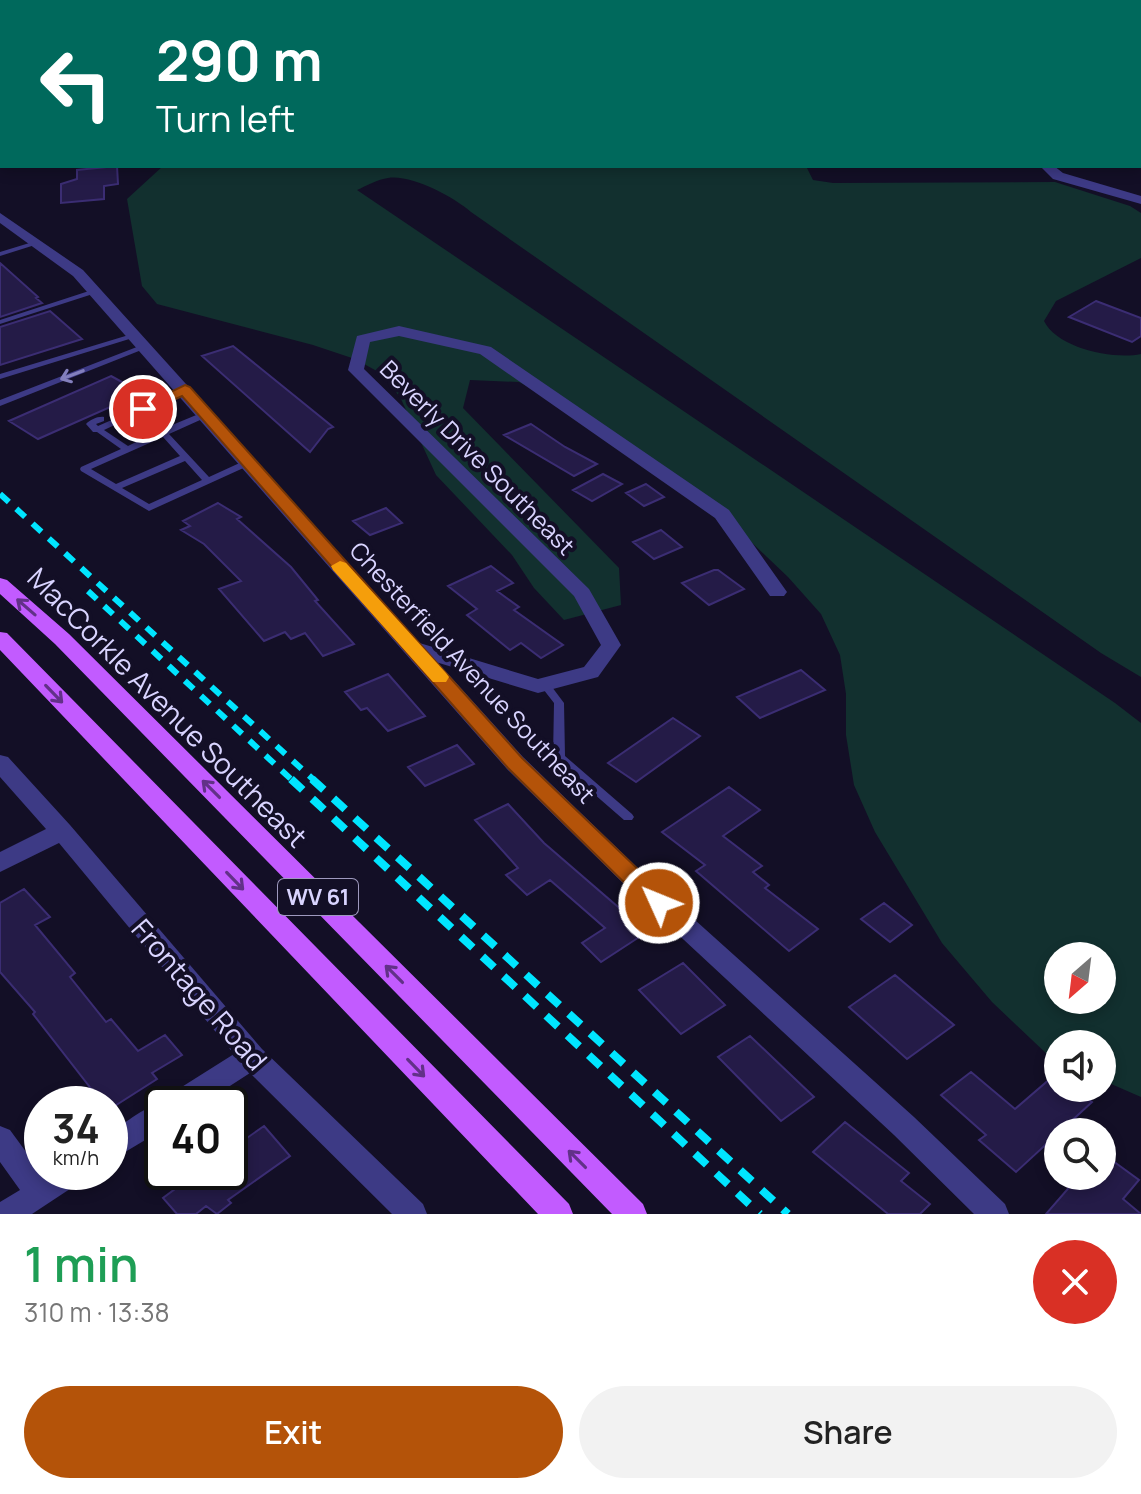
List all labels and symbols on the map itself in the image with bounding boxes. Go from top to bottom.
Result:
street label: Beverly Drive Southeast [373,352,583,562]
one-way arrow [61,369,85,383]
pin [109,375,177,443]
street label: Chesterfield Avenue Southeast [343,534,603,810]
street label: MacCorkle Avenue Southeast [20,559,316,855]
one-way arrow [16,598,36,616]
one-way arrow [44,684,63,703]
one-way arrow [202,780,221,799]
position arrow [617,861,701,945]
one-way arrow [225,871,244,891]
road number: WV 61 [278,879,358,915]
street label: Frontage Road [124,910,276,1078]
north arrow [1044,942,1116,1014]
one-way arrow [385,965,404,984]
one-way arrow [406,1058,425,1078]
speed limit sign: 40 [144,1086,248,1190]
one-way arrow [568,1150,587,1169]

